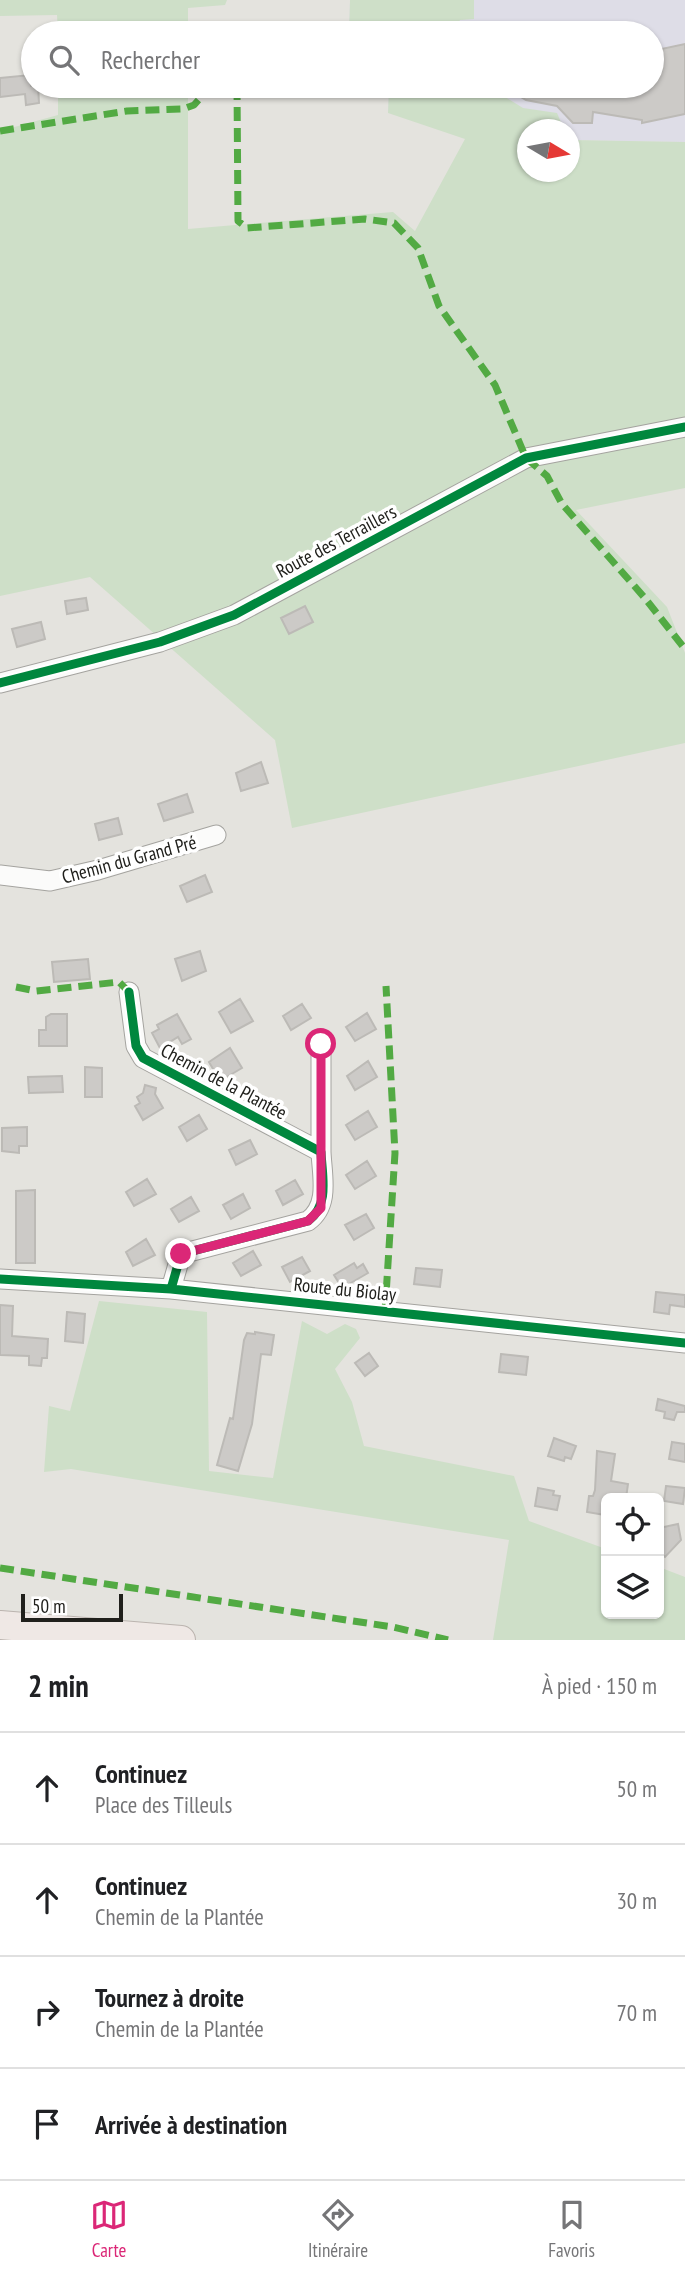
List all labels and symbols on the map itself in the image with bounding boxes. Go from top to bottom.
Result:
north arrow [517,119,580,182]
street label: Route des Terraillers [272,499,400,583]
street label: Chemin du Grand Pré [59,829,199,888]
route start [305,1028,336,1059]
street label: Chemin de la Plantée [157,1038,291,1124]
route end [165,1238,196,1269]
street label: Route du Biolay [293,1272,398,1306]
scale bar [21,1591,122,1623]

